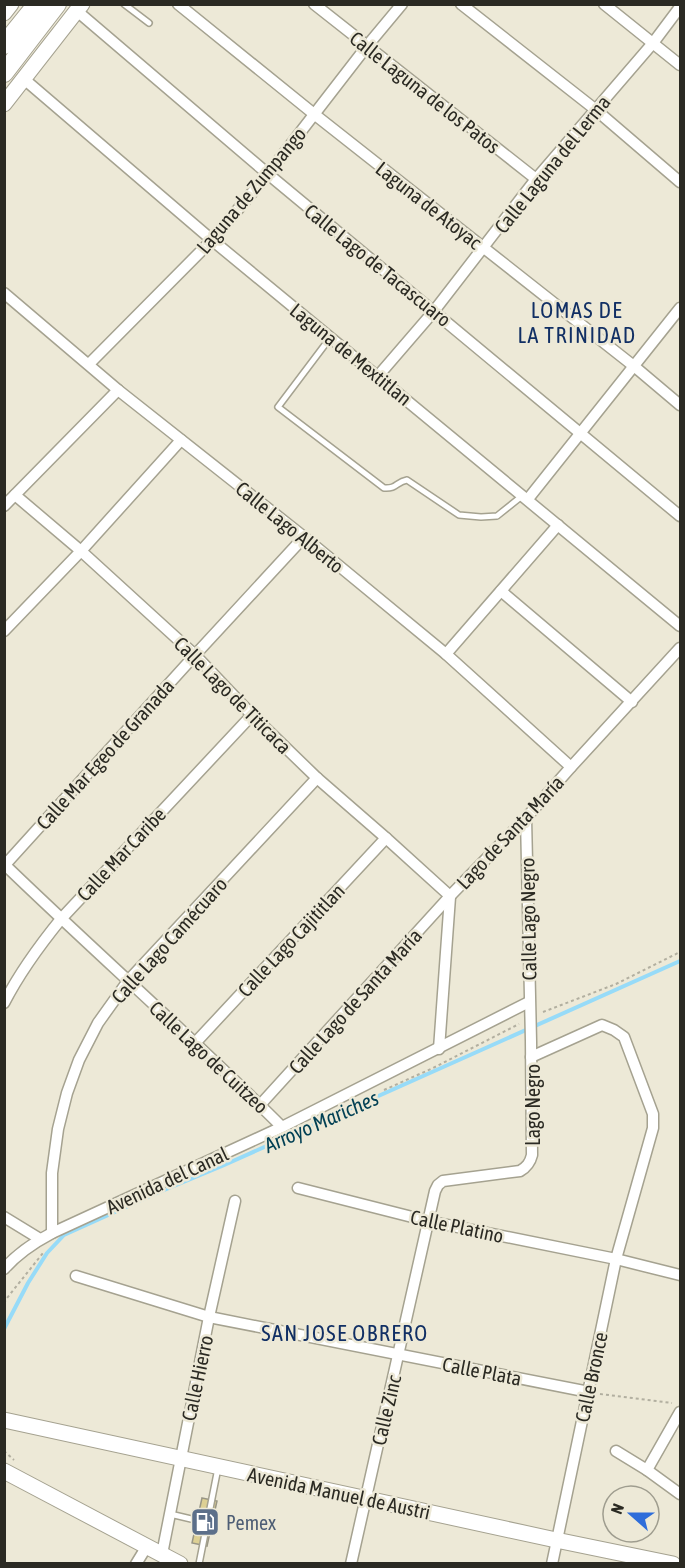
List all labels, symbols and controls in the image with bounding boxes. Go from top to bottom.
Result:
street label: Calle Laguna de los Patos [345,26,505,158]
street label: Calle Laguna del Lerma [489,90,615,238]
street label: Laguna de Zumpango [192,122,310,258]
street label: Laguna de Atoyac [372,157,487,254]
street label: Calle Lago de Tacascuaro [300,199,456,331]
district label: LOMAS DE LA TRINIDAD [517,297,637,348]
street label: Laguna de Mextitlan [286,298,416,410]
street label: Calle Lago Alberto [231,476,349,578]
street label: Calle Lago de Titicaca [170,632,296,758]
street label: Calle Mar Egeo de Granada [31,674,179,834]
street label: Lago de Santa María [452,771,568,893]
street label: Calle Mar Caribe [72,803,170,905]
street label: Calle Lago Negro [515,857,541,981]
street label: Calle Lago Camécuaro [107,872,231,1008]
street label: Calle Lago Cajititlan [233,879,349,1001]
street label: Calle Lago de Santa María [284,924,426,1078]
street label: Calle Lago de Cuitzeo [145,996,273,1118]
street label: Lago Negro [521,1064,544,1146]
water label: Arroyo Mariches [259,1085,382,1157]
street label: Avenida del Canal [102,1141,232,1218]
street label: Calle Platino [408,1205,506,1247]
district label: SAN JOSE OBRERO [261,1320,429,1346]
street label: Calle Bronce [570,1330,612,1424]
street label: Calle Hierro [177,1333,217,1423]
street label: Calle Plata [441,1352,523,1390]
street label: Calle Zinc [367,1372,405,1447]
street label: Avenida Manuel de Austri [246,1462,432,1524]
north arrow [601,1484,661,1544]
text: N [607,1501,627,1516]
fuel station icon: Pemex [189,1506,221,1538]
place label: Pemex [226,1511,276,1534]

